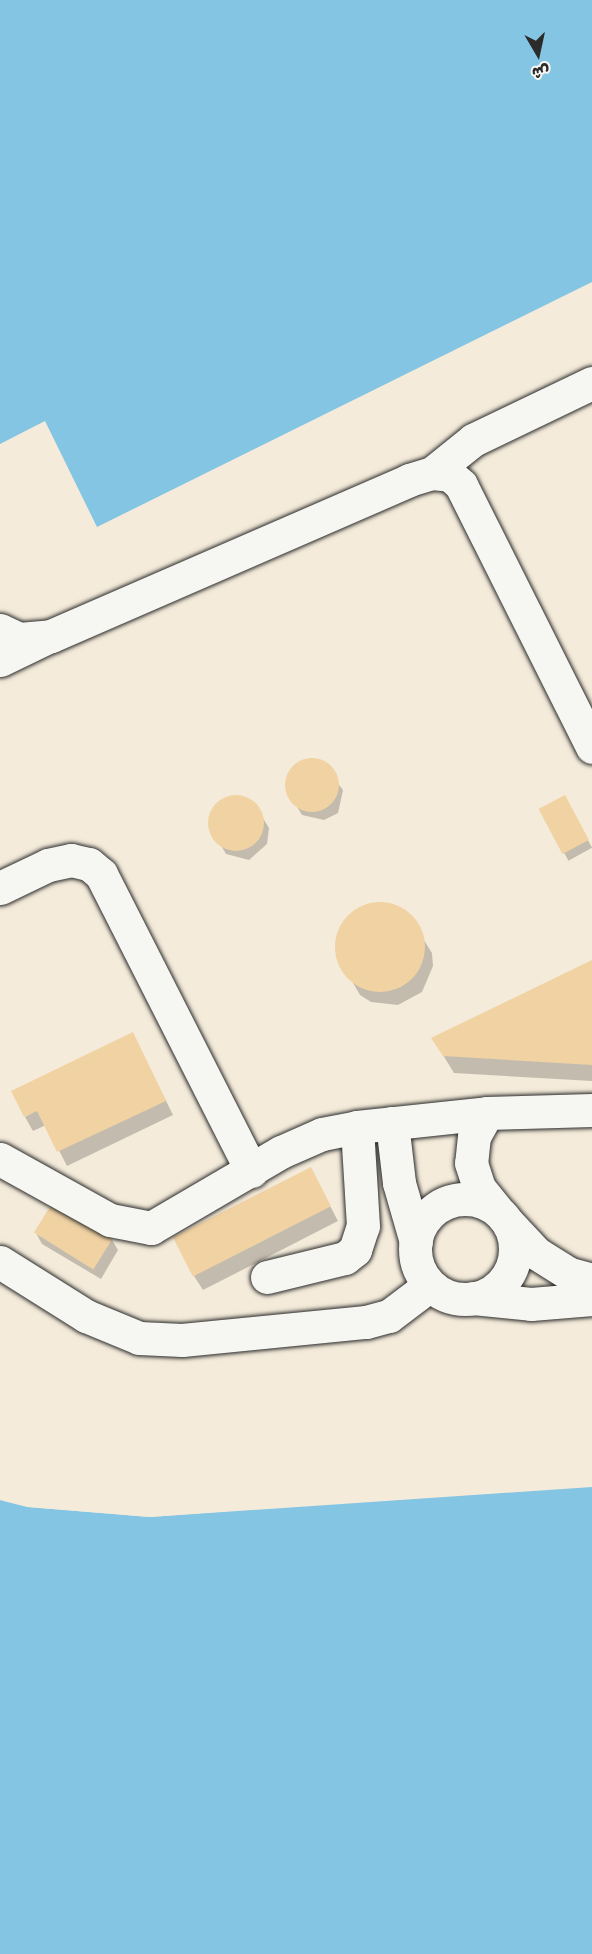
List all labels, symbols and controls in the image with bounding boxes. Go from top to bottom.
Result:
north arrow [508,24,568,84]
text: ش [531,62,551,83]

